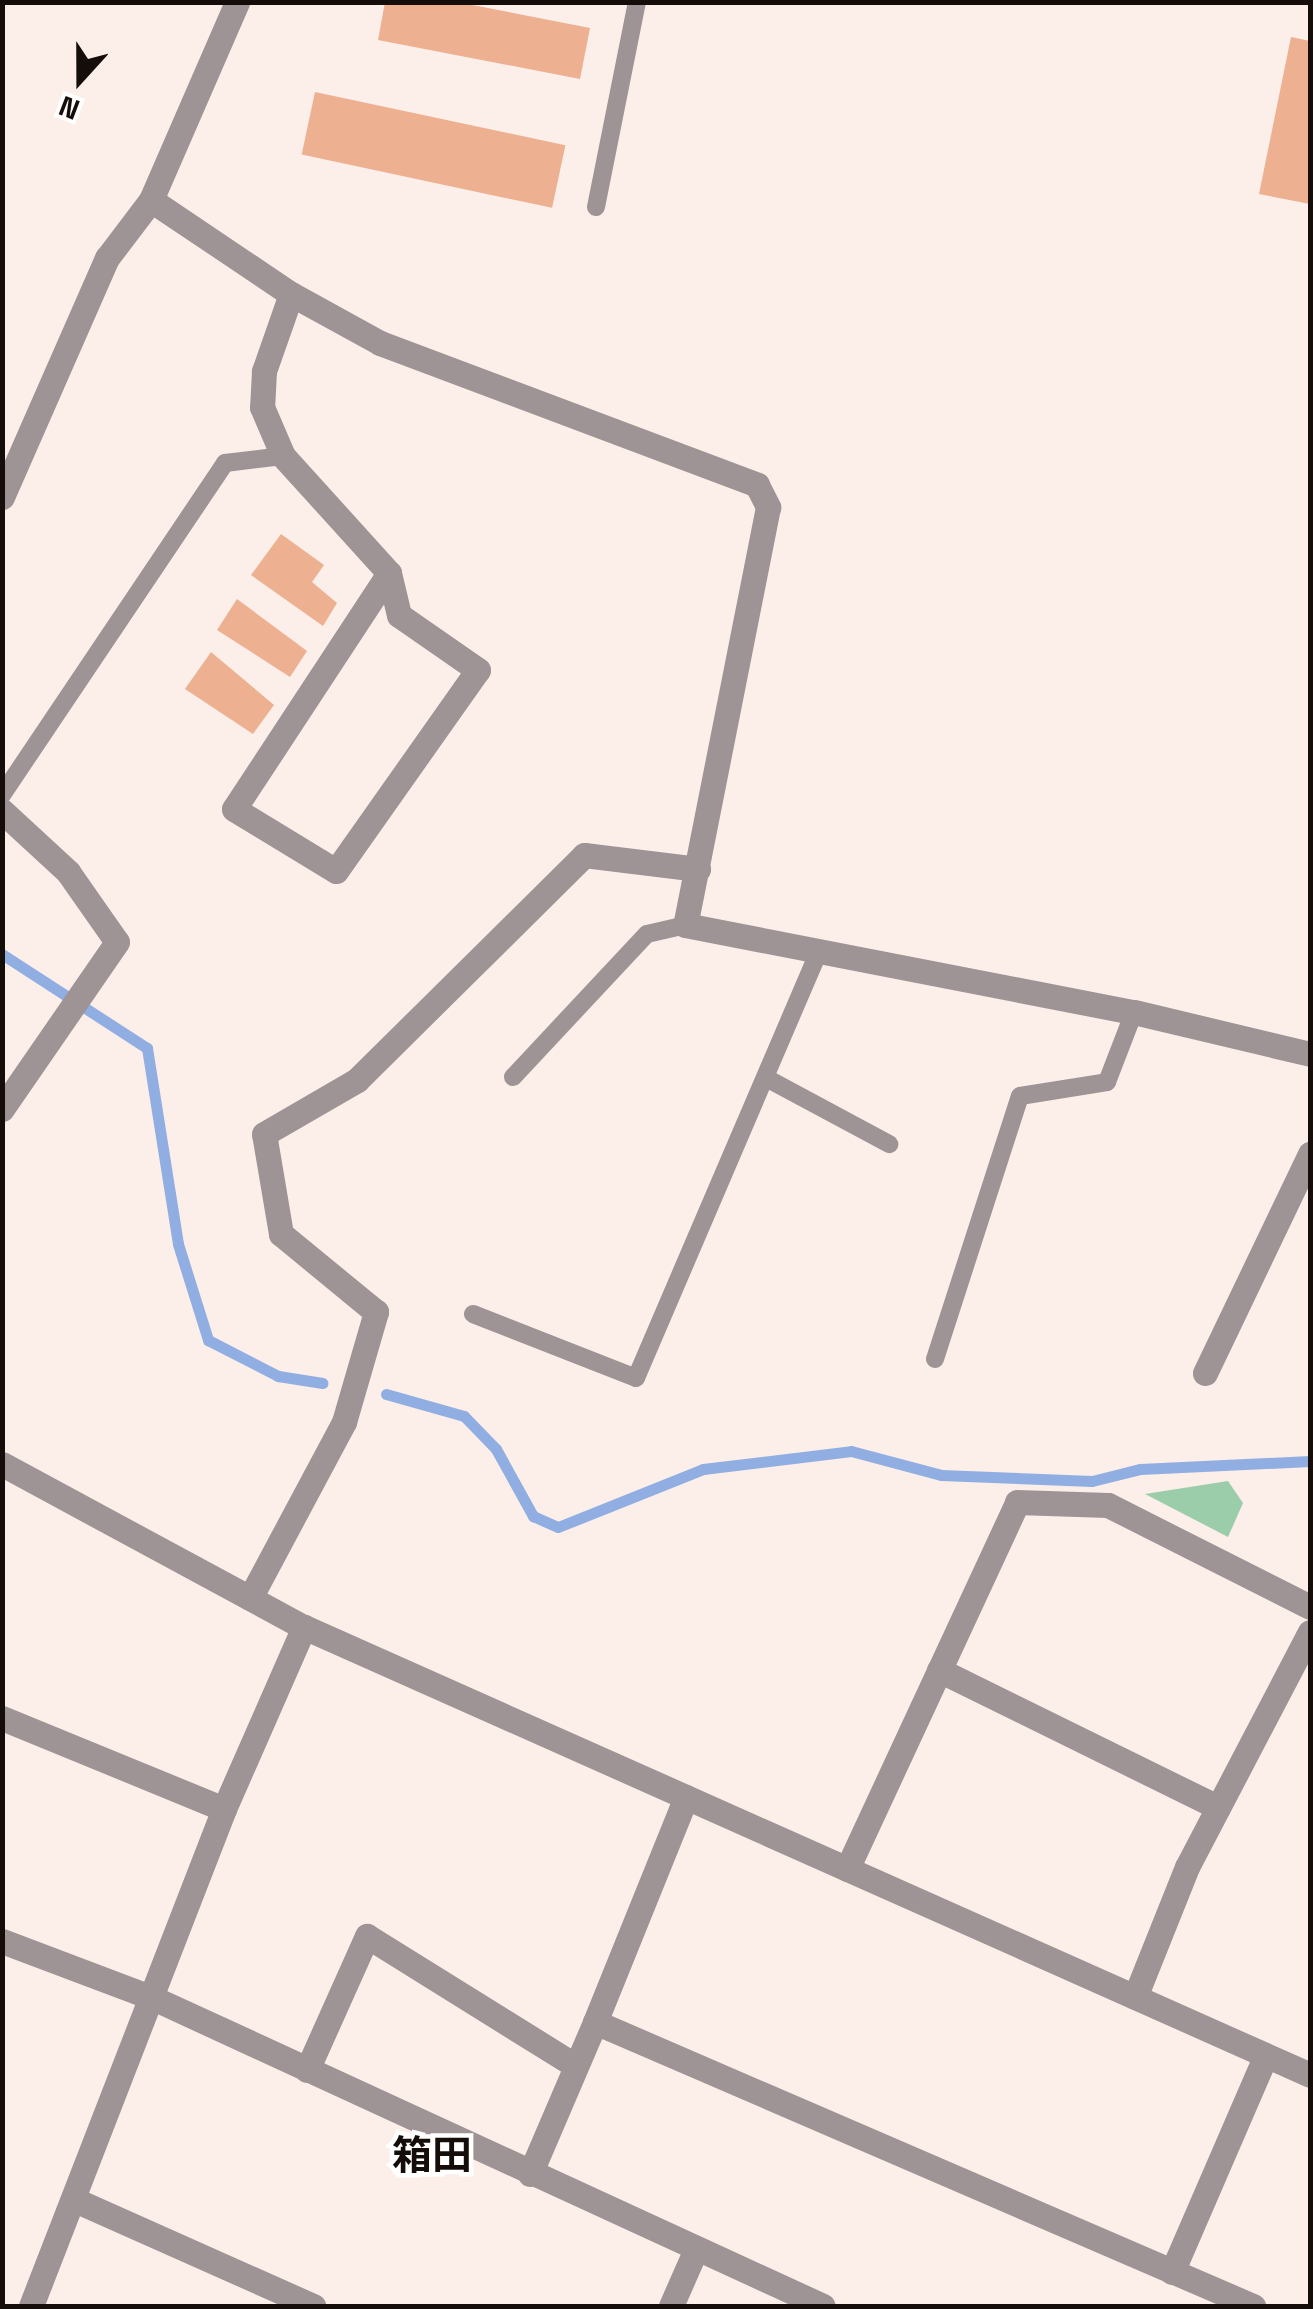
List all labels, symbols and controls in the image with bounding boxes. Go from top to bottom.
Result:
north arrow [30,30,130,130]
text: N [54,88,84,128]
district label: 箱田 [392,2132,472,2180]

